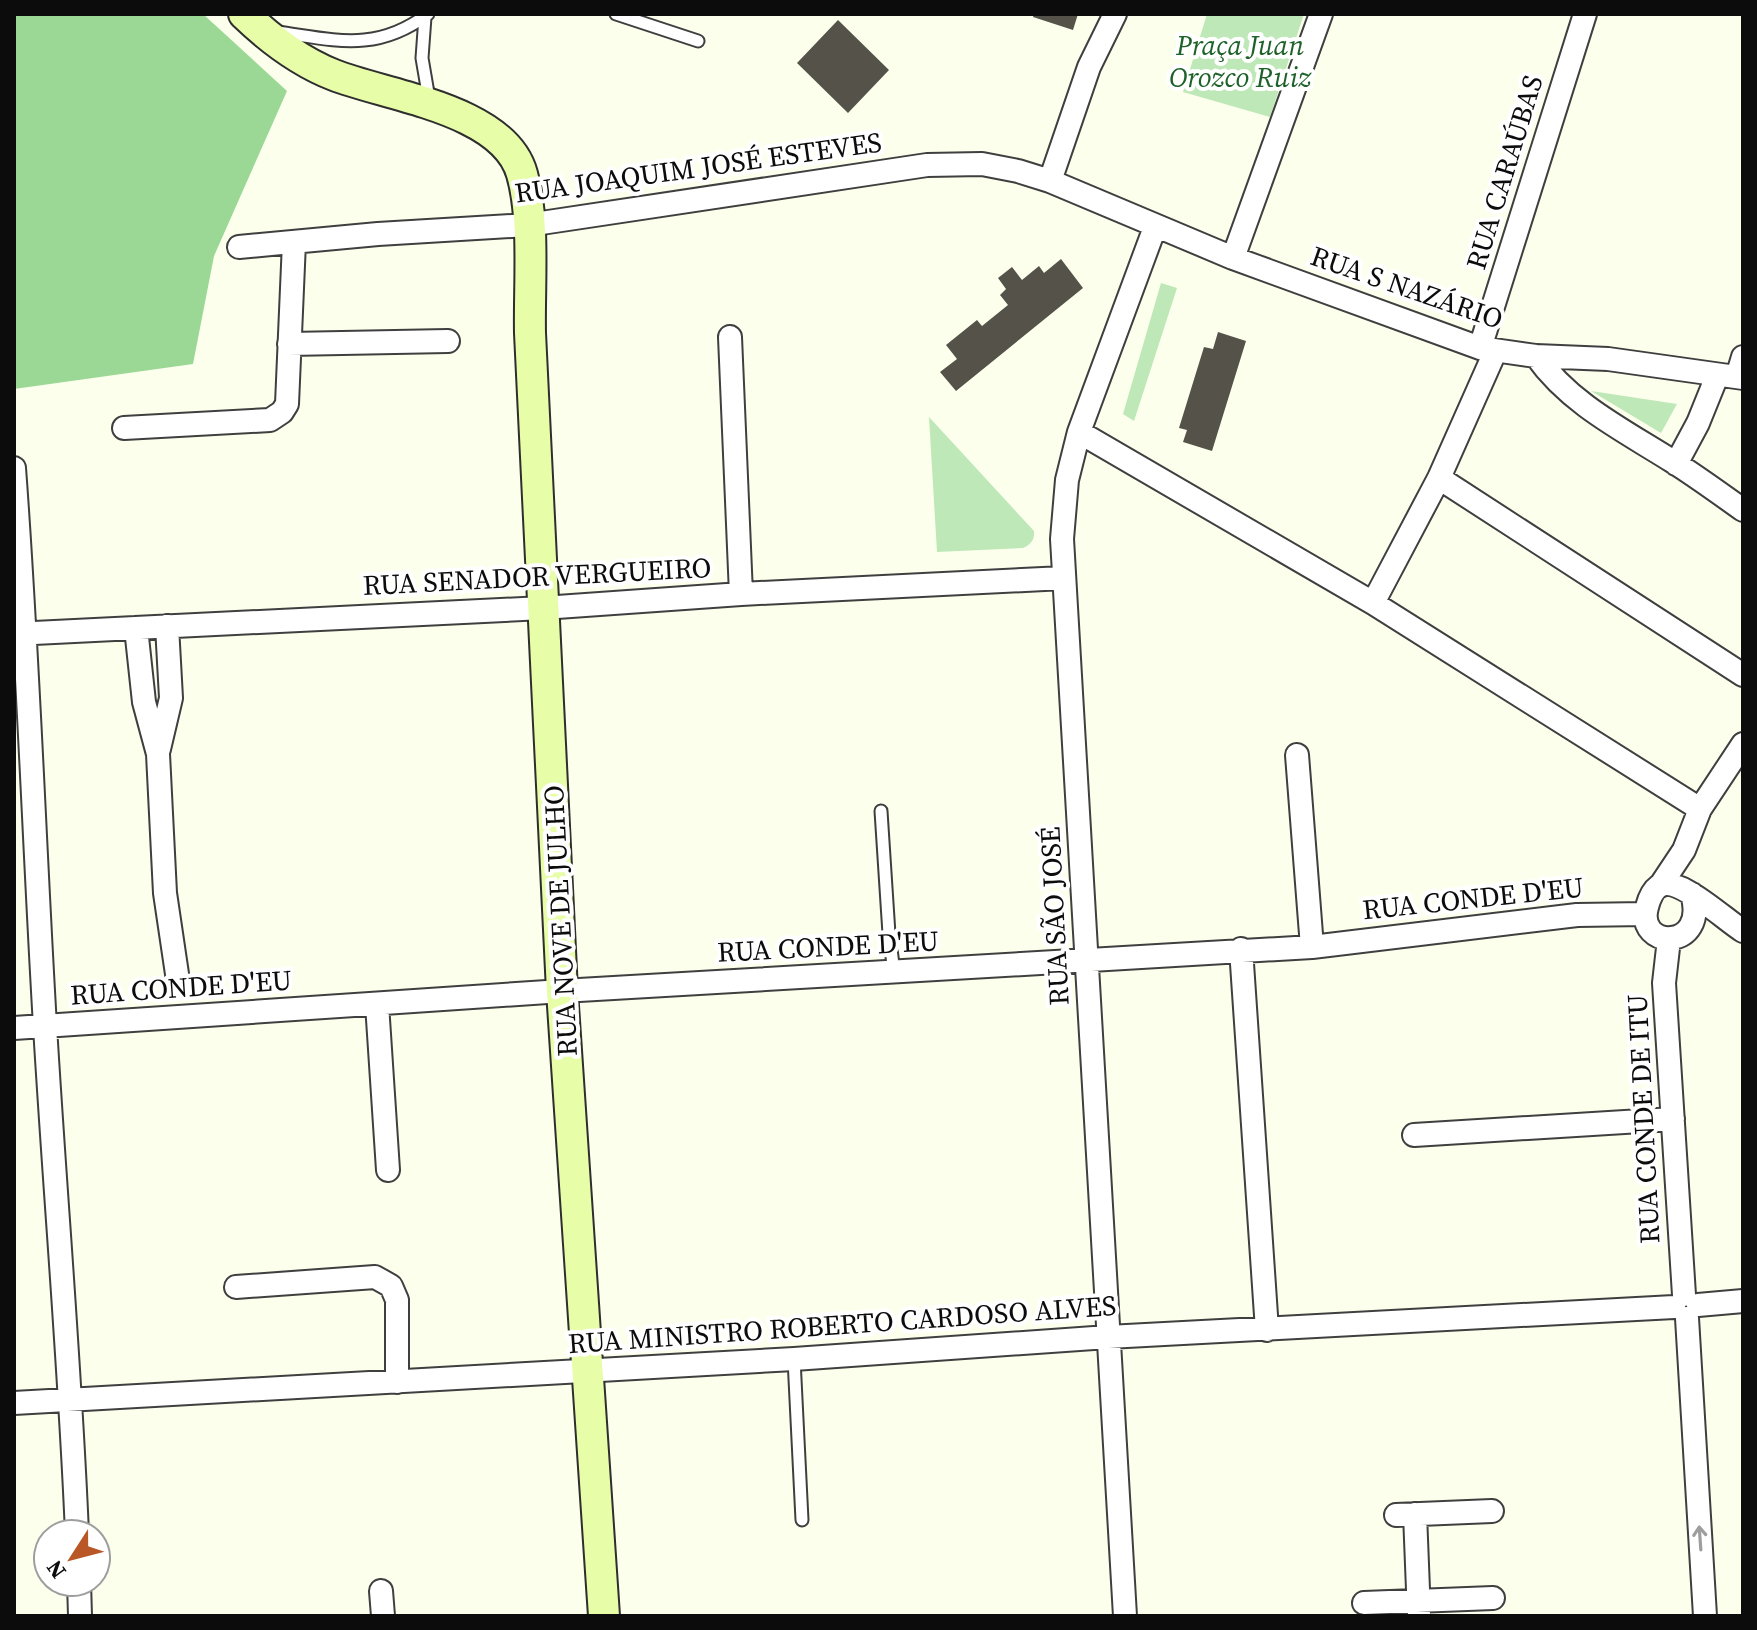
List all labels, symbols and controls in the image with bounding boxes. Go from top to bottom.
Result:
park label: Praça Juan Orozco Ruiz [1169,26,1312,96]
street label: RUA CARAÚBAS [1456,70,1552,274]
street label: RUA JOAQUIM JOSÉ ESTEVES [512,122,884,212]
street label: RUA S NAZÁRIO [1306,236,1508,338]
street label: RUA SENADOR VERGUEIRO [362,548,712,604]
street label: RUA NOVE DE JULHO [534,784,586,1058]
street label: RUA SÃO JOSÉ [1030,826,1078,1006]
street label: RUA CONDE D'EU [1361,867,1585,929]
street label: RUA CONDE D'EU [716,921,940,971]
street label: RUA CONDE D'EU [69,960,293,1014]
street label: RUA CONDE DE ITU [1617,993,1669,1245]
street label: RUA MINISTRO ROBERTO CARDOSO ALVES [567,1286,1117,1362]
north arrow [32,1518,112,1598]
one-way arrow [1693,1525,1708,1552]
text: N [39,1554,73,1585]

